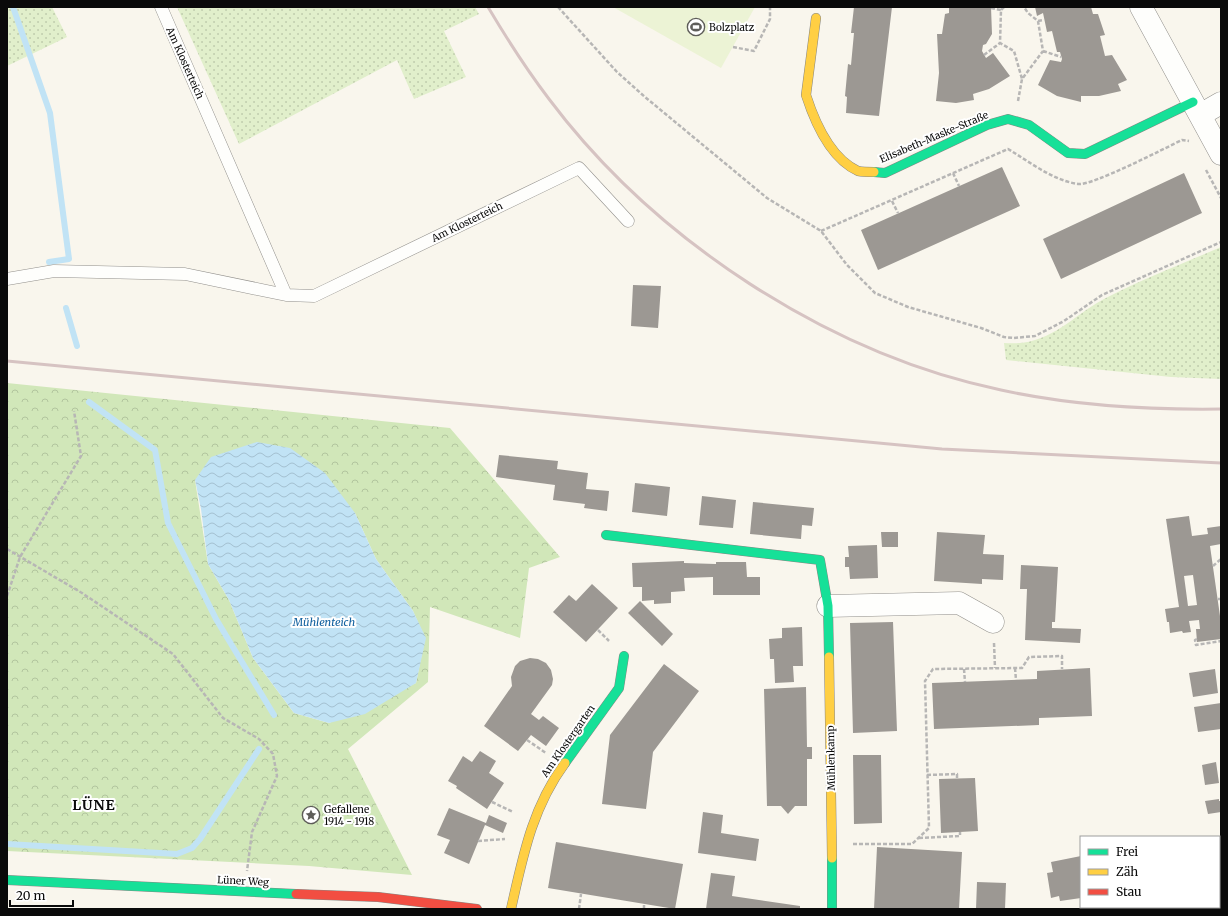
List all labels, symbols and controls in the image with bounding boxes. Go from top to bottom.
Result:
sports icon: Bolzplatz [686,17,706,37]
place label: Bolzplatz [709,21,755,34]
street label: Am Klosterteich [163,24,207,101]
street label: Elisabeth-Maske-Straße [878,108,990,166]
street label: Am Klosterteich [428,199,505,245]
water label: Mühlenteich [292,615,355,629]
street label: Am Klostergarten [538,702,598,780]
street label: Mühlenkamp [824,725,838,791]
district label: LÜNE [72,796,116,814]
place label: Gefallene 1914 - 1918 [324,803,374,828]
place icon: Gefallene 1914 - 1918 [301,805,321,825]
legend [1080,836,1220,908]
text: Frei [1116,844,1138,859]
text: Zäh [1116,864,1138,879]
street label: Lüner Weg [217,873,269,889]
scale bar [10,882,73,908]
text: Stau [1116,884,1142,899]
text: 20 m [16,888,45,903]

